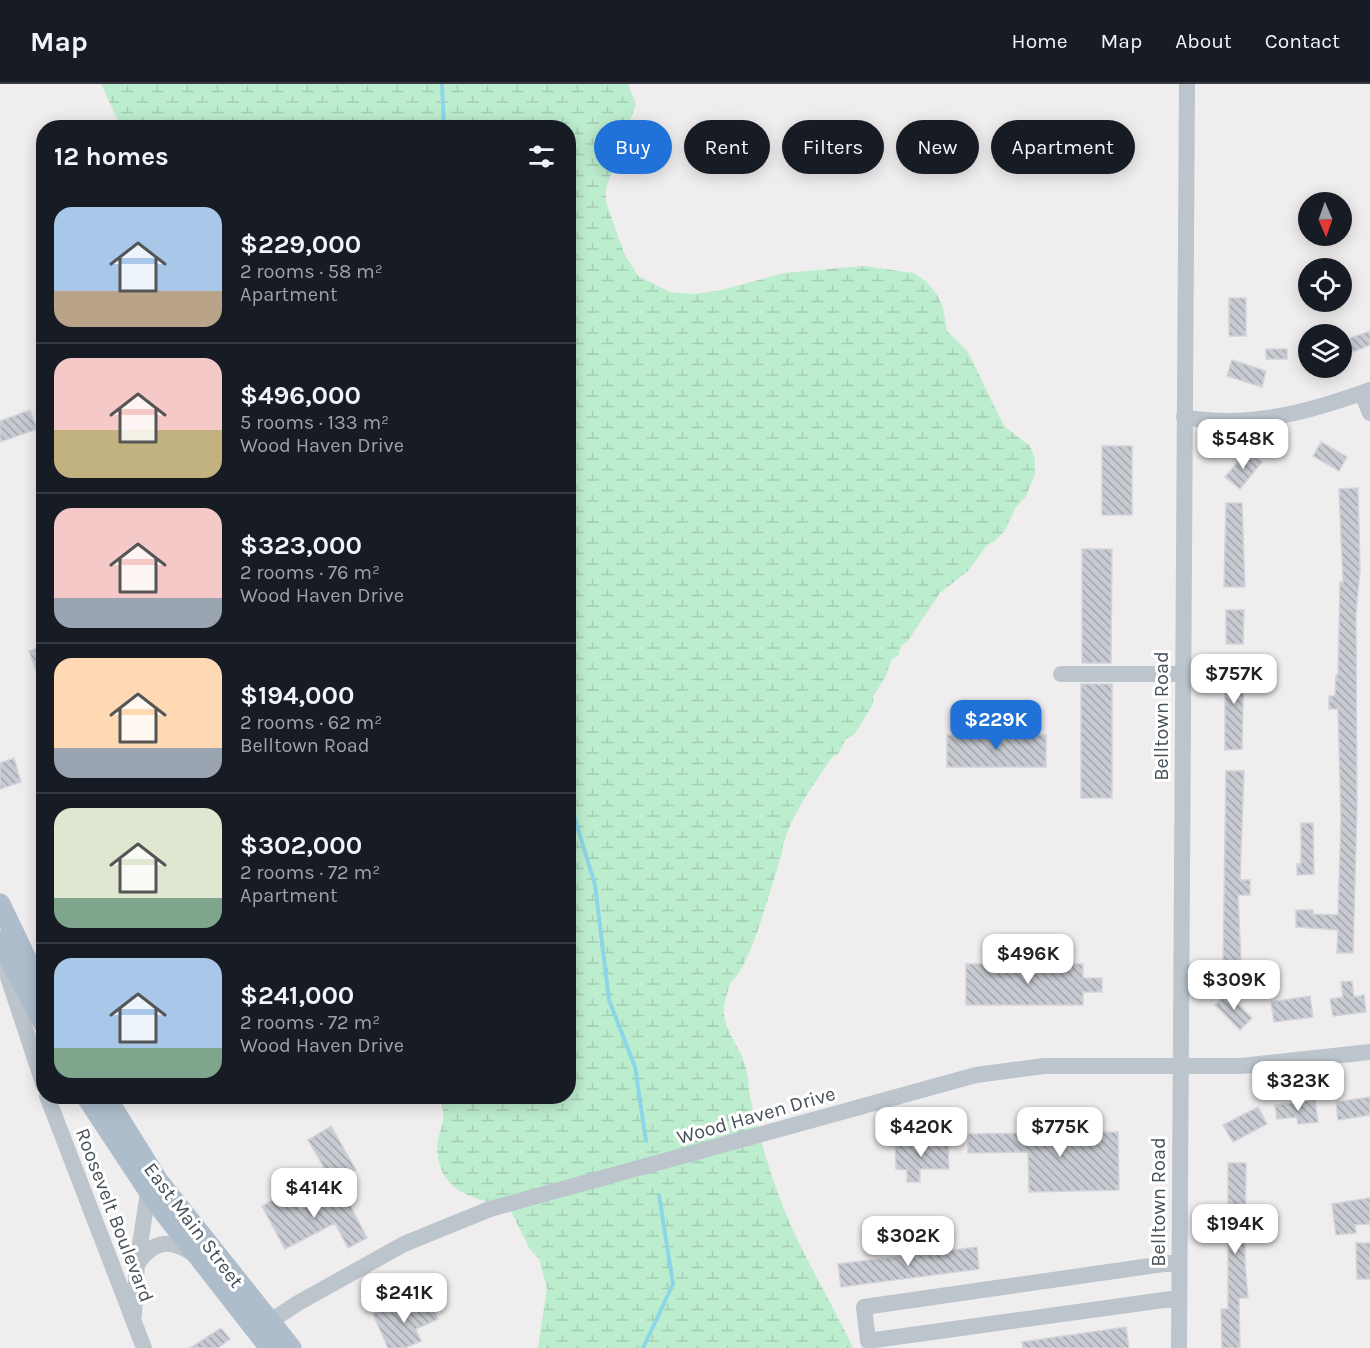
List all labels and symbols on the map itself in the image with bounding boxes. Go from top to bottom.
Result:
north arrow [1298,192,1352,246]
pin: $548K [1201,419,1285,470]
street label: Belltown Road [1150,651,1173,781]
pin: $757K [1192,654,1276,705]
pin: $229K [954,700,1038,751]
pin: $496K [986,934,1070,985]
pin: $309K [1192,960,1276,1011]
pin: $323K [1256,1061,1340,1112]
street label: Wood Haven Drive [674,1082,838,1149]
pin: $420K [879,1107,963,1158]
pin: $775K [1018,1107,1102,1158]
street label: Roosevelt Boulevard [71,1125,158,1305]
street label: Belltown Road [1147,1137,1170,1267]
street label: East Main Street [139,1158,248,1293]
pin: $414K [272,1168,356,1219]
pin: $194K [1193,1204,1277,1255]
pin: $302K [866,1216,950,1267]
pin: $241K [362,1273,446,1324]

